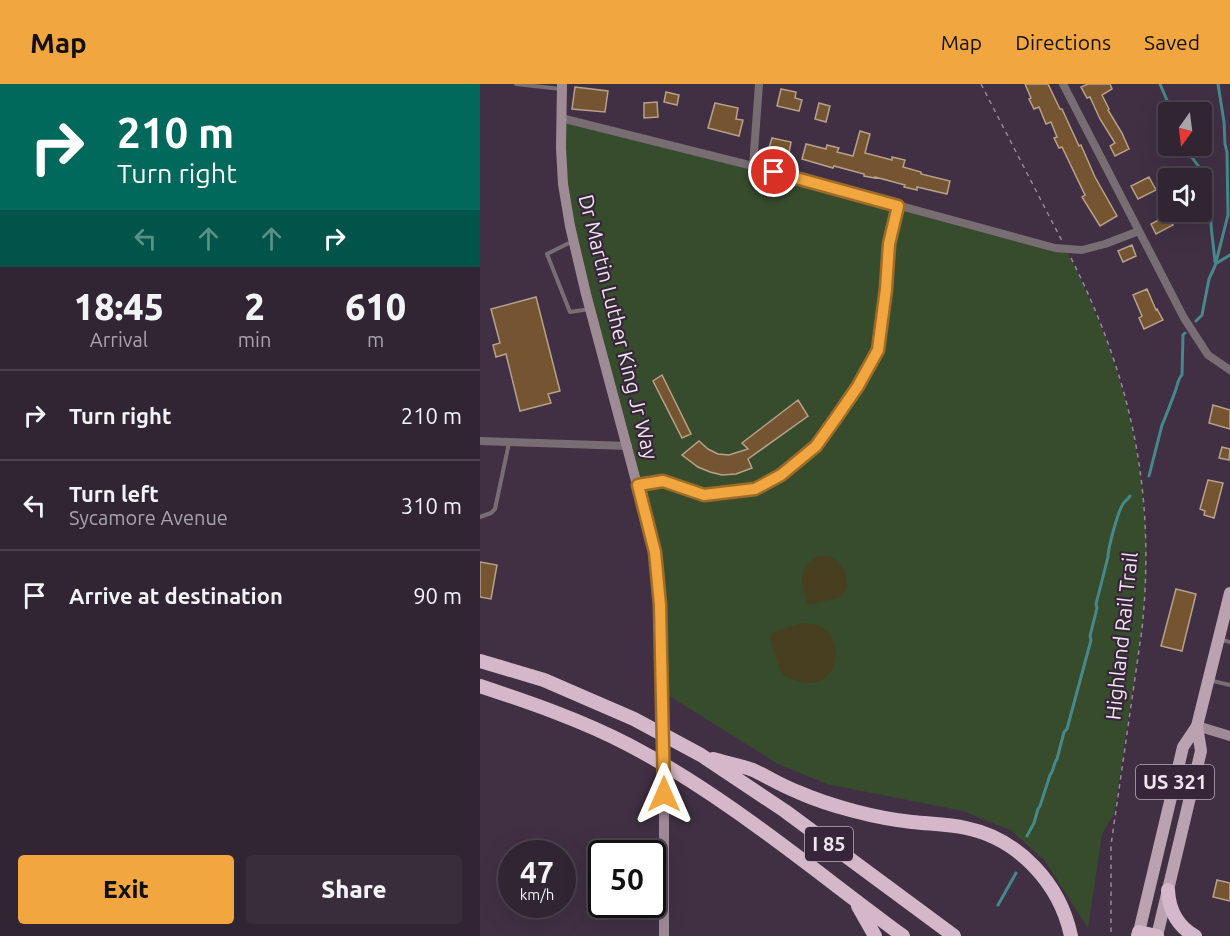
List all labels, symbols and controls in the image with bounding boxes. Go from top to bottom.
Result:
text: Map [30,27,87,58]
text: Map [941,30,982,54]
text: Directions [1015,30,1111,54]
text: Saved [1144,30,1200,54]
north arrow [1158,102,1212,156]
map controls [1158,102,1212,222]
icon: right [18,108,96,186]
text: 210 m [117,109,234,156]
pin [748,146,799,197]
icon: arrive [757,155,790,188]
text: Turn right [117,158,237,188]
button: sound [1158,168,1212,222]
street label: Dr Martin Luther King Jr Way [574,192,664,462]
icon: left [129,222,162,255]
icon: ahead [192,222,225,255]
icon: ahead [255,222,288,255]
icon: right [318,222,351,255]
text: 18:45 [74,286,164,327]
text: 2 [244,286,265,327]
text: 610 [345,286,406,327]
text: Arrival [90,328,148,351]
text: min [238,328,271,351]
text: m [367,328,384,351]
icon: right [18,399,51,432]
text: Turn right [69,403,171,428]
text: 210 m [401,403,462,428]
text: Turn left [69,481,159,506]
icon: left [18,489,51,522]
text: 310 m [401,493,462,518]
text: Sycamore Avenue [69,506,228,529]
street label: Highland Rail Trail [1100,551,1142,721]
icon: arrive [18,579,51,612]
text: Arrive at destination [69,583,283,608]
text: 90 m [413,583,462,608]
position arrow [632,762,696,826]
road number: US 321 [1136,765,1214,799]
road number: I 85 [805,827,853,861]
speed limit sign: 50 [588,840,666,918]
button: Exit [18,855,234,924]
button: Share [246,855,462,924]
text: 47 [520,855,554,889]
text: km/h [520,886,554,903]

